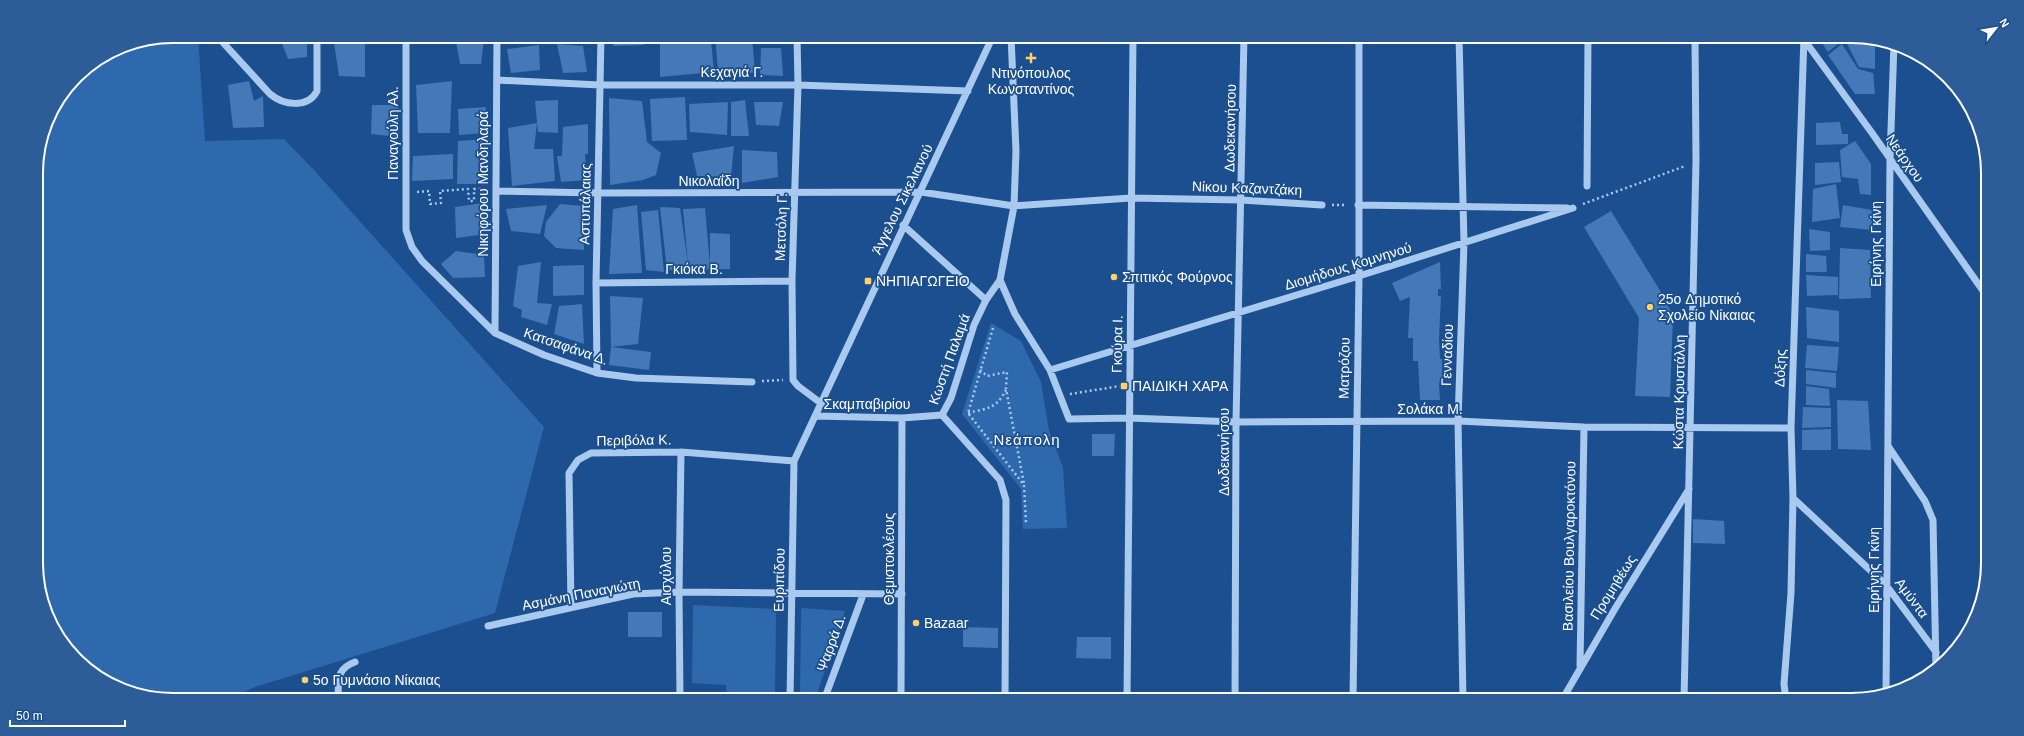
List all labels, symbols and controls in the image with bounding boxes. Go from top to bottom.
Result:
north arrow [1976,8,2016,48]
text: N [1997,16,2012,29]
marker: Ντινόπουλος Κωνσταντίνος [1026,53,1036,63]
street label: Κεχαγιά Γ. [701,64,763,80]
place label: Ντινόπουλος Κωνσταντίνος [988,65,1074,97]
street label: Δωδεκανήσου [1221,84,1239,172]
street label: Παναγούλη Αλ. [385,86,401,180]
street label: Νικηφόρου Μανδηλαρά [475,111,491,257]
street label: Νεάρχου [1883,131,1927,185]
street label: Άγγελου Σικελιανού [868,141,936,257]
street label: Αστυπάλαιας [576,163,594,245]
street label: Νικολαΐδη [678,173,740,189]
street label: Νίκου Καζαντζάκη [1192,178,1302,198]
street label: Μετσόλη Γ. [772,193,790,261]
street label: Ειρήνης Γκίνη [1868,201,1884,287]
street label: Διομήδους Κομνηνού [1282,239,1414,293]
street label: Γκιόκα Β. [665,261,723,277]
place label: Σπιτικός Φούρνος [1122,269,1233,285]
marker: Σπιτικός Φούρνος [1109,272,1119,282]
place label: ΝΗΠΙΑΓΩΓΕΙΟ [876,273,970,289]
marker: ΝΗΠΙΑΓΩΓΕΙΟ [863,276,873,286]
place label: 25o Δημοτικό Σχολείο Νίκαιας [1658,291,1756,323]
marker: 25o Δημοτικό Σχολείο Νίκαιας [1645,302,1655,312]
street label: Κωστή Παλαμά [925,312,973,406]
street label: Γκούρα Ι. [1108,315,1126,373]
street label: Κατσαφάνα Δ. [522,324,610,368]
street label: Γενναδίου [1438,324,1456,386]
street label: Κώστα Κρυστάλλη [1670,334,1688,450]
street label: Ματρόζου [1335,337,1353,399]
street label: Δόξης [1771,349,1789,387]
place label: ΠΑΙΔΙΚΗ ΧΑΡΑ [1132,378,1229,394]
marker: ΠΑΙΔΙΚΗ ΧΑΡΑ [1119,381,1129,391]
street label: Σκαμπαβιρίου [824,396,910,412]
street label: Σολάκα Μ. [1397,401,1463,417]
street label: Δωδεκανήσου [1216,408,1232,496]
street label: Περιβόλα Κ. [596,431,672,449]
district label: Νεάπολη [993,431,1061,448]
street label: Βασιλείου Βουλγαροκτόνου [1560,461,1578,631]
street label: Θεμιστοκλέους [881,513,897,605]
street label: Ειρήνης Γκίνη [1866,527,1882,613]
street label: Αισχύλου [658,547,674,605]
street label: Ευριπίδου [770,548,788,612]
street label: Προμηθέως [1587,551,1639,622]
street label: Ασμάνη Παναγιώτη [520,575,642,613]
street label: Αμύντα [1892,575,1932,621]
street label: Ψαρρά Δ. [813,612,849,674]
place label: Bazaar [924,615,969,631]
marker: Bazaar [911,618,921,628]
place label: 5o Γυμνάσιο Νίκαιας [313,672,441,688]
marker: 5o Γυμνάσιο Νίκαιας [300,675,310,685]
scale bar [10,702,125,728]
text: 50 m [16,709,43,723]

